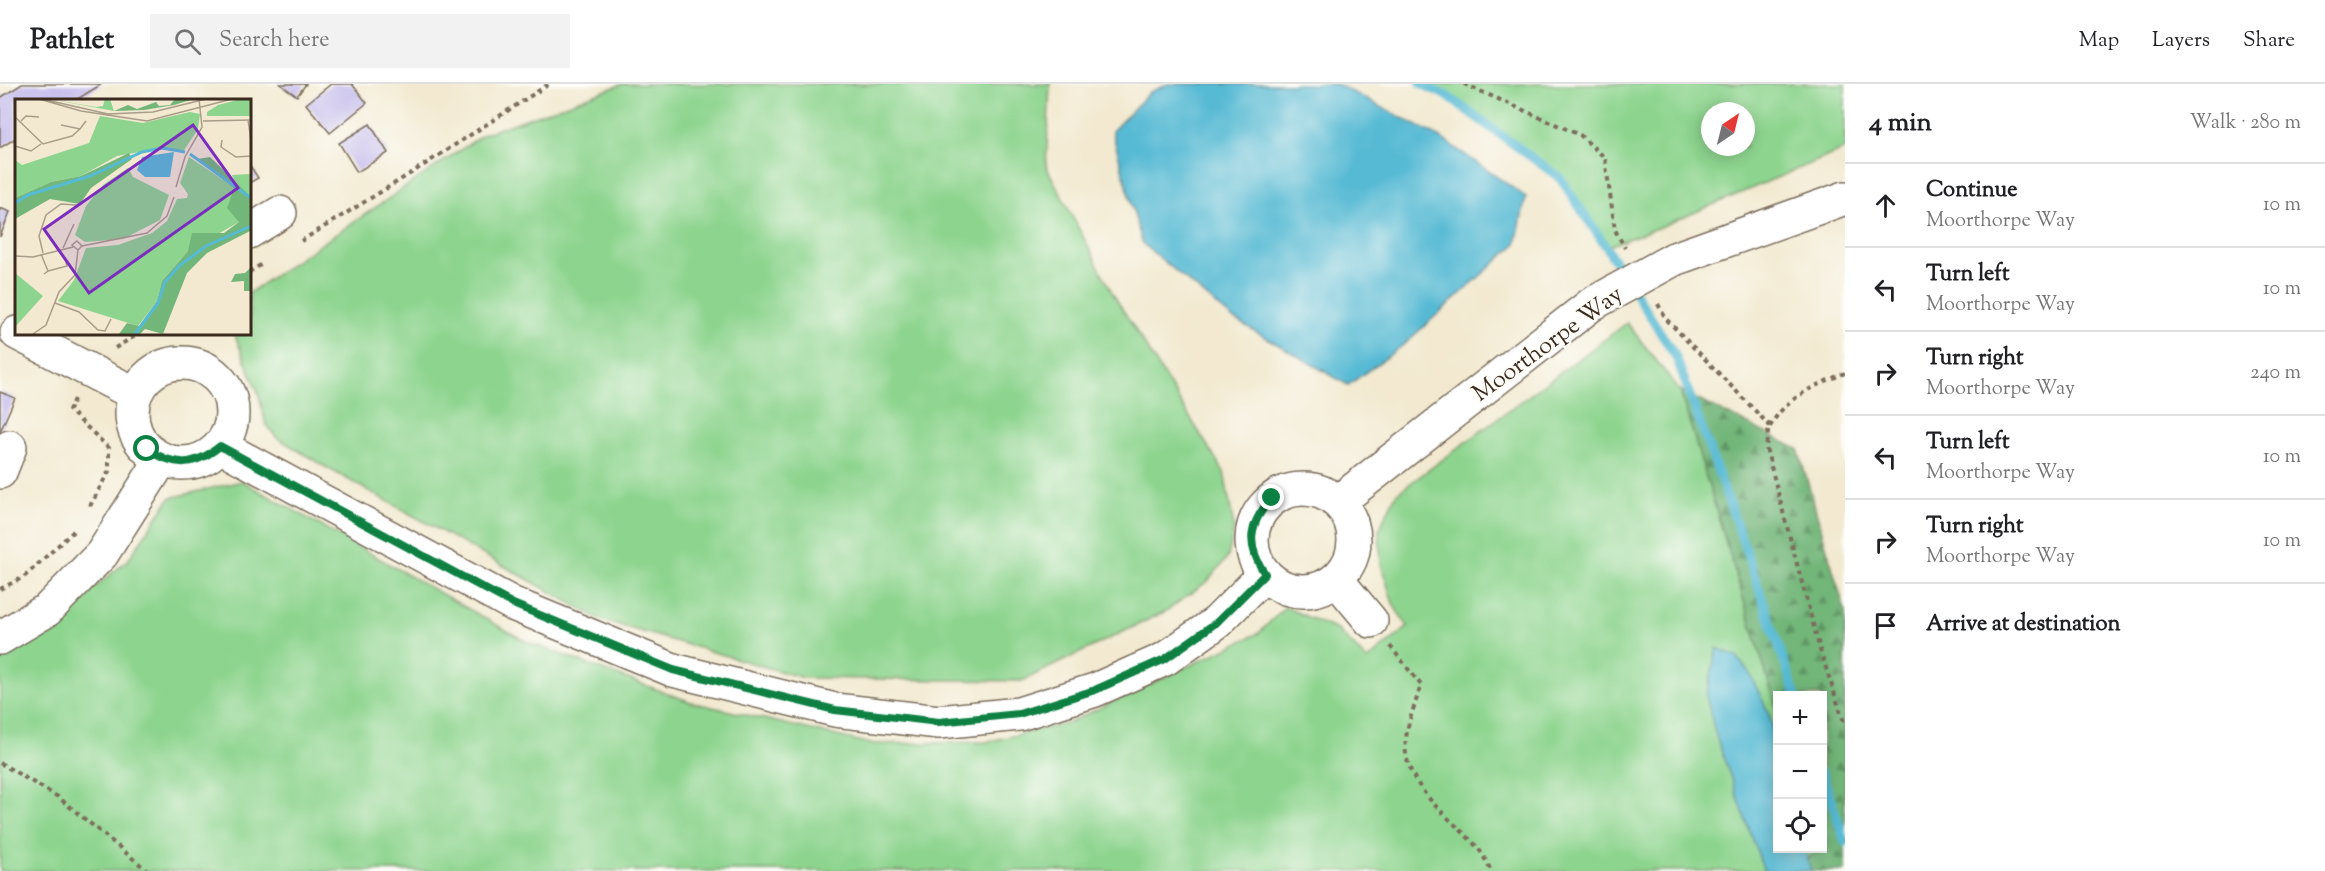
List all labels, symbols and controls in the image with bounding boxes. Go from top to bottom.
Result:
search box [150,14,570,68]
text: Pathlet [30,21,114,61]
icon: search [171,25,204,58]
text: Search here [219,25,329,57]
text: Map [2079,26,2119,56]
text: Layers [2152,26,2210,56]
text: Share [2243,26,2295,56]
inset map [15,99,250,334]
north arrow [1701,102,1755,156]
text: 4 min [1869,105,1932,142]
text: Walk · 280 m [2190,109,2301,138]
text: Continue [1926,175,2017,207]
icon: ahead [1869,189,1902,222]
text: 10 m [2263,191,2301,220]
text: Moorthorpe Way [1926,207,2075,236]
text: Turn left [1926,259,2009,291]
icon: left [1869,273,1902,306]
text: 10 m [2263,275,2301,304]
street label: Moorthorpe Way [1466,278,1630,411]
text: Moorthorpe Way [1926,291,2075,320]
text: Turn right [1926,343,2023,375]
icon: right [1869,357,1902,390]
text: 240 m [2250,359,2301,388]
text: Moorthorpe Way [1926,375,2075,404]
text: Turn left [1926,427,2009,459]
route start [133,435,159,461]
icon: left [1869,441,1902,474]
text: 10 m [2263,443,2301,472]
text: Moorthorpe Way [1926,459,2075,488]
route end [1258,484,1284,510]
text: Turn right [1926,511,2023,543]
icon: right [1869,525,1902,558]
text: 10 m [2263,527,2301,556]
text: Moorthorpe Way [1926,543,2075,572]
icon: arrive [1869,609,1902,642]
text: Arrive at destination [1926,609,2121,641]
map controls [1773,691,1827,853]
button: + [1773,691,1827,745]
button: − [1773,745,1827,799]
button: locate [1773,799,1827,853]

